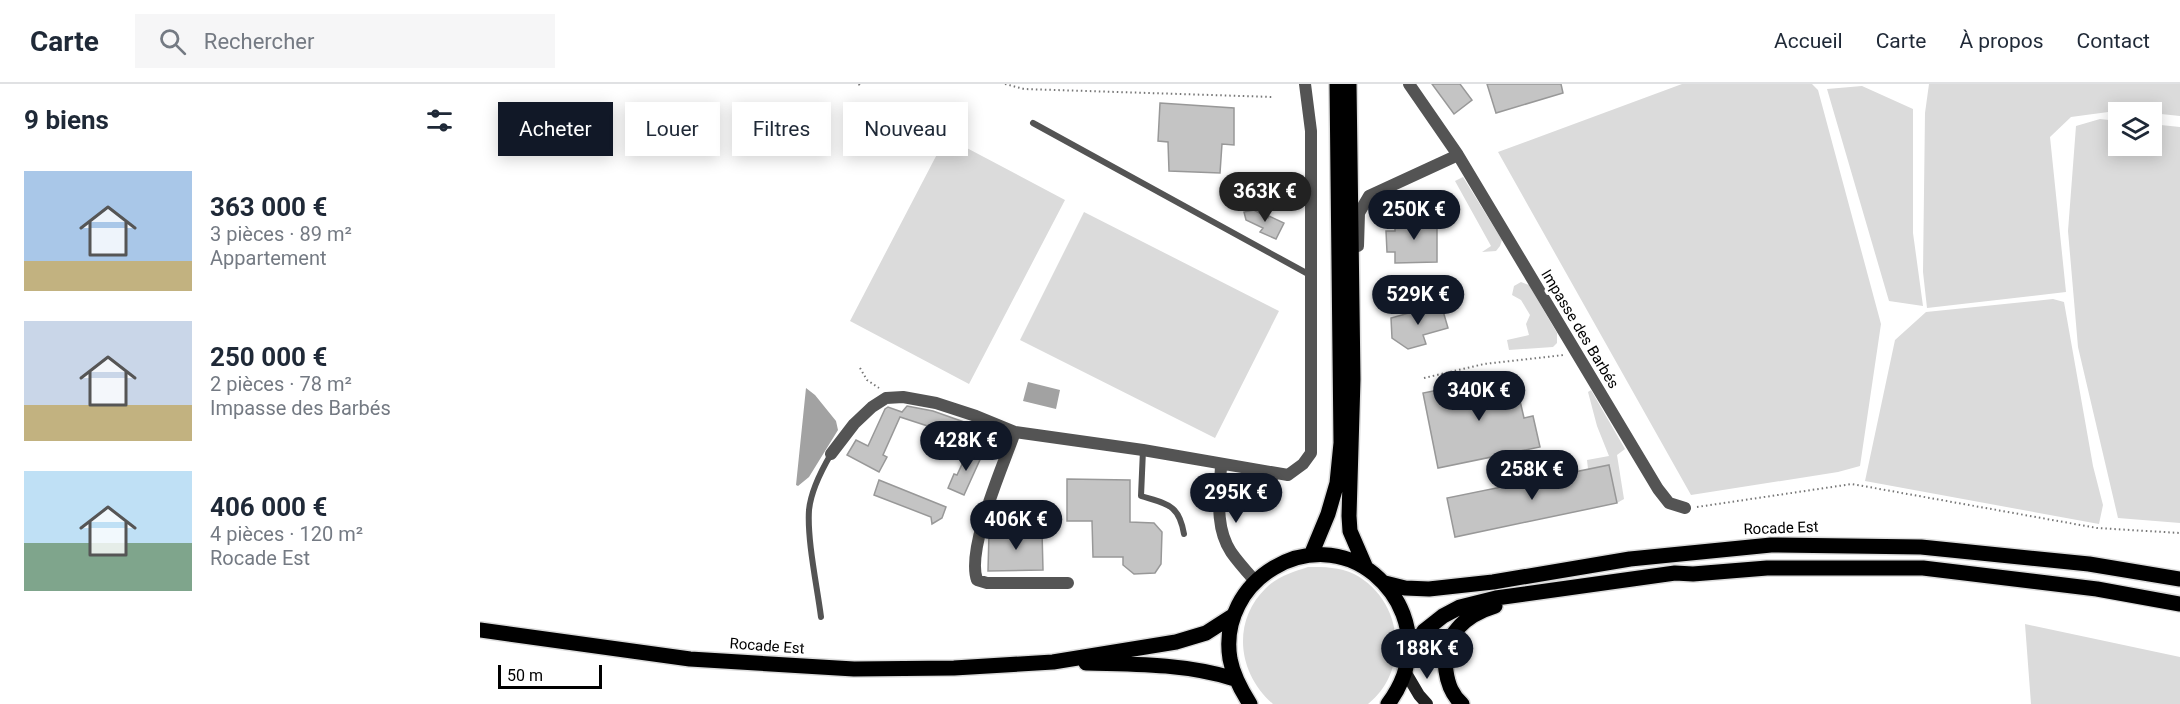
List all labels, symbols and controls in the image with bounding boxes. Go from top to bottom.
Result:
search box [135,14,555,68]
text: Carte [30,25,99,58]
icon: search [156,25,189,58]
text: Rechercher [204,29,314,54]
text: Accueil [1774,29,1843,53]
text: Carte [1876,29,1926,53]
text: À propos [1959,29,2044,53]
text: Contact [2077,29,2150,53]
chip: Acheter [498,102,613,156]
chip: Louer [625,102,720,156]
chip: Filtres [732,102,831,156]
chip: Nouveau [843,102,968,156]
map controls [2108,102,2162,156]
button: layers [2108,102,2162,156]
icon: filters [423,104,456,137]
text: 9 biens [24,105,109,135]
pin: 363K € [1216,172,1314,223]
text: 363K € [1233,179,1297,203]
pin: 250K € [1365,190,1463,241]
text: 363 000 € [210,192,327,222]
icon: home [72,195,144,267]
text: 250K € [1382,197,1446,221]
text: 3 pièces · 89 m² [210,222,352,246]
text: Appartement [210,246,327,270]
street label: Impasse des Barbés [1537,266,1623,392]
pin: 529K € [1369,275,1467,326]
text: 529K € [1386,282,1450,306]
text: 250 000 € [210,342,327,372]
icon: home [72,345,144,417]
pin: 340K € [1430,371,1528,422]
text: 2 pièces · 78 m² [210,372,352,396]
text: 340K € [1447,378,1511,402]
text: Impasse des Barbés [210,396,391,420]
pin: 428K € [917,421,1015,472]
text: 428K € [934,428,998,452]
pin: 258K € [1483,450,1581,501]
text: 258K € [1500,457,1564,481]
pin: 295K € [1187,473,1285,524]
text: 295K € [1204,480,1268,504]
text: 406 000 € [210,492,327,522]
icon: home [72,495,144,567]
pin: 406K € [967,500,1065,551]
text: 406K € [984,507,1048,531]
street label: Rocade Est [1743,518,1819,538]
text: 4 pièces · 120 m² [210,522,363,546]
text: Rocade Est [210,546,310,570]
pin: 188K € [1378,629,1476,680]
street label: Rocade Est [729,634,805,658]
text: 188K € [1395,636,1459,660]
scale bar [498,662,602,690]
text: 50 m [507,666,543,685]

